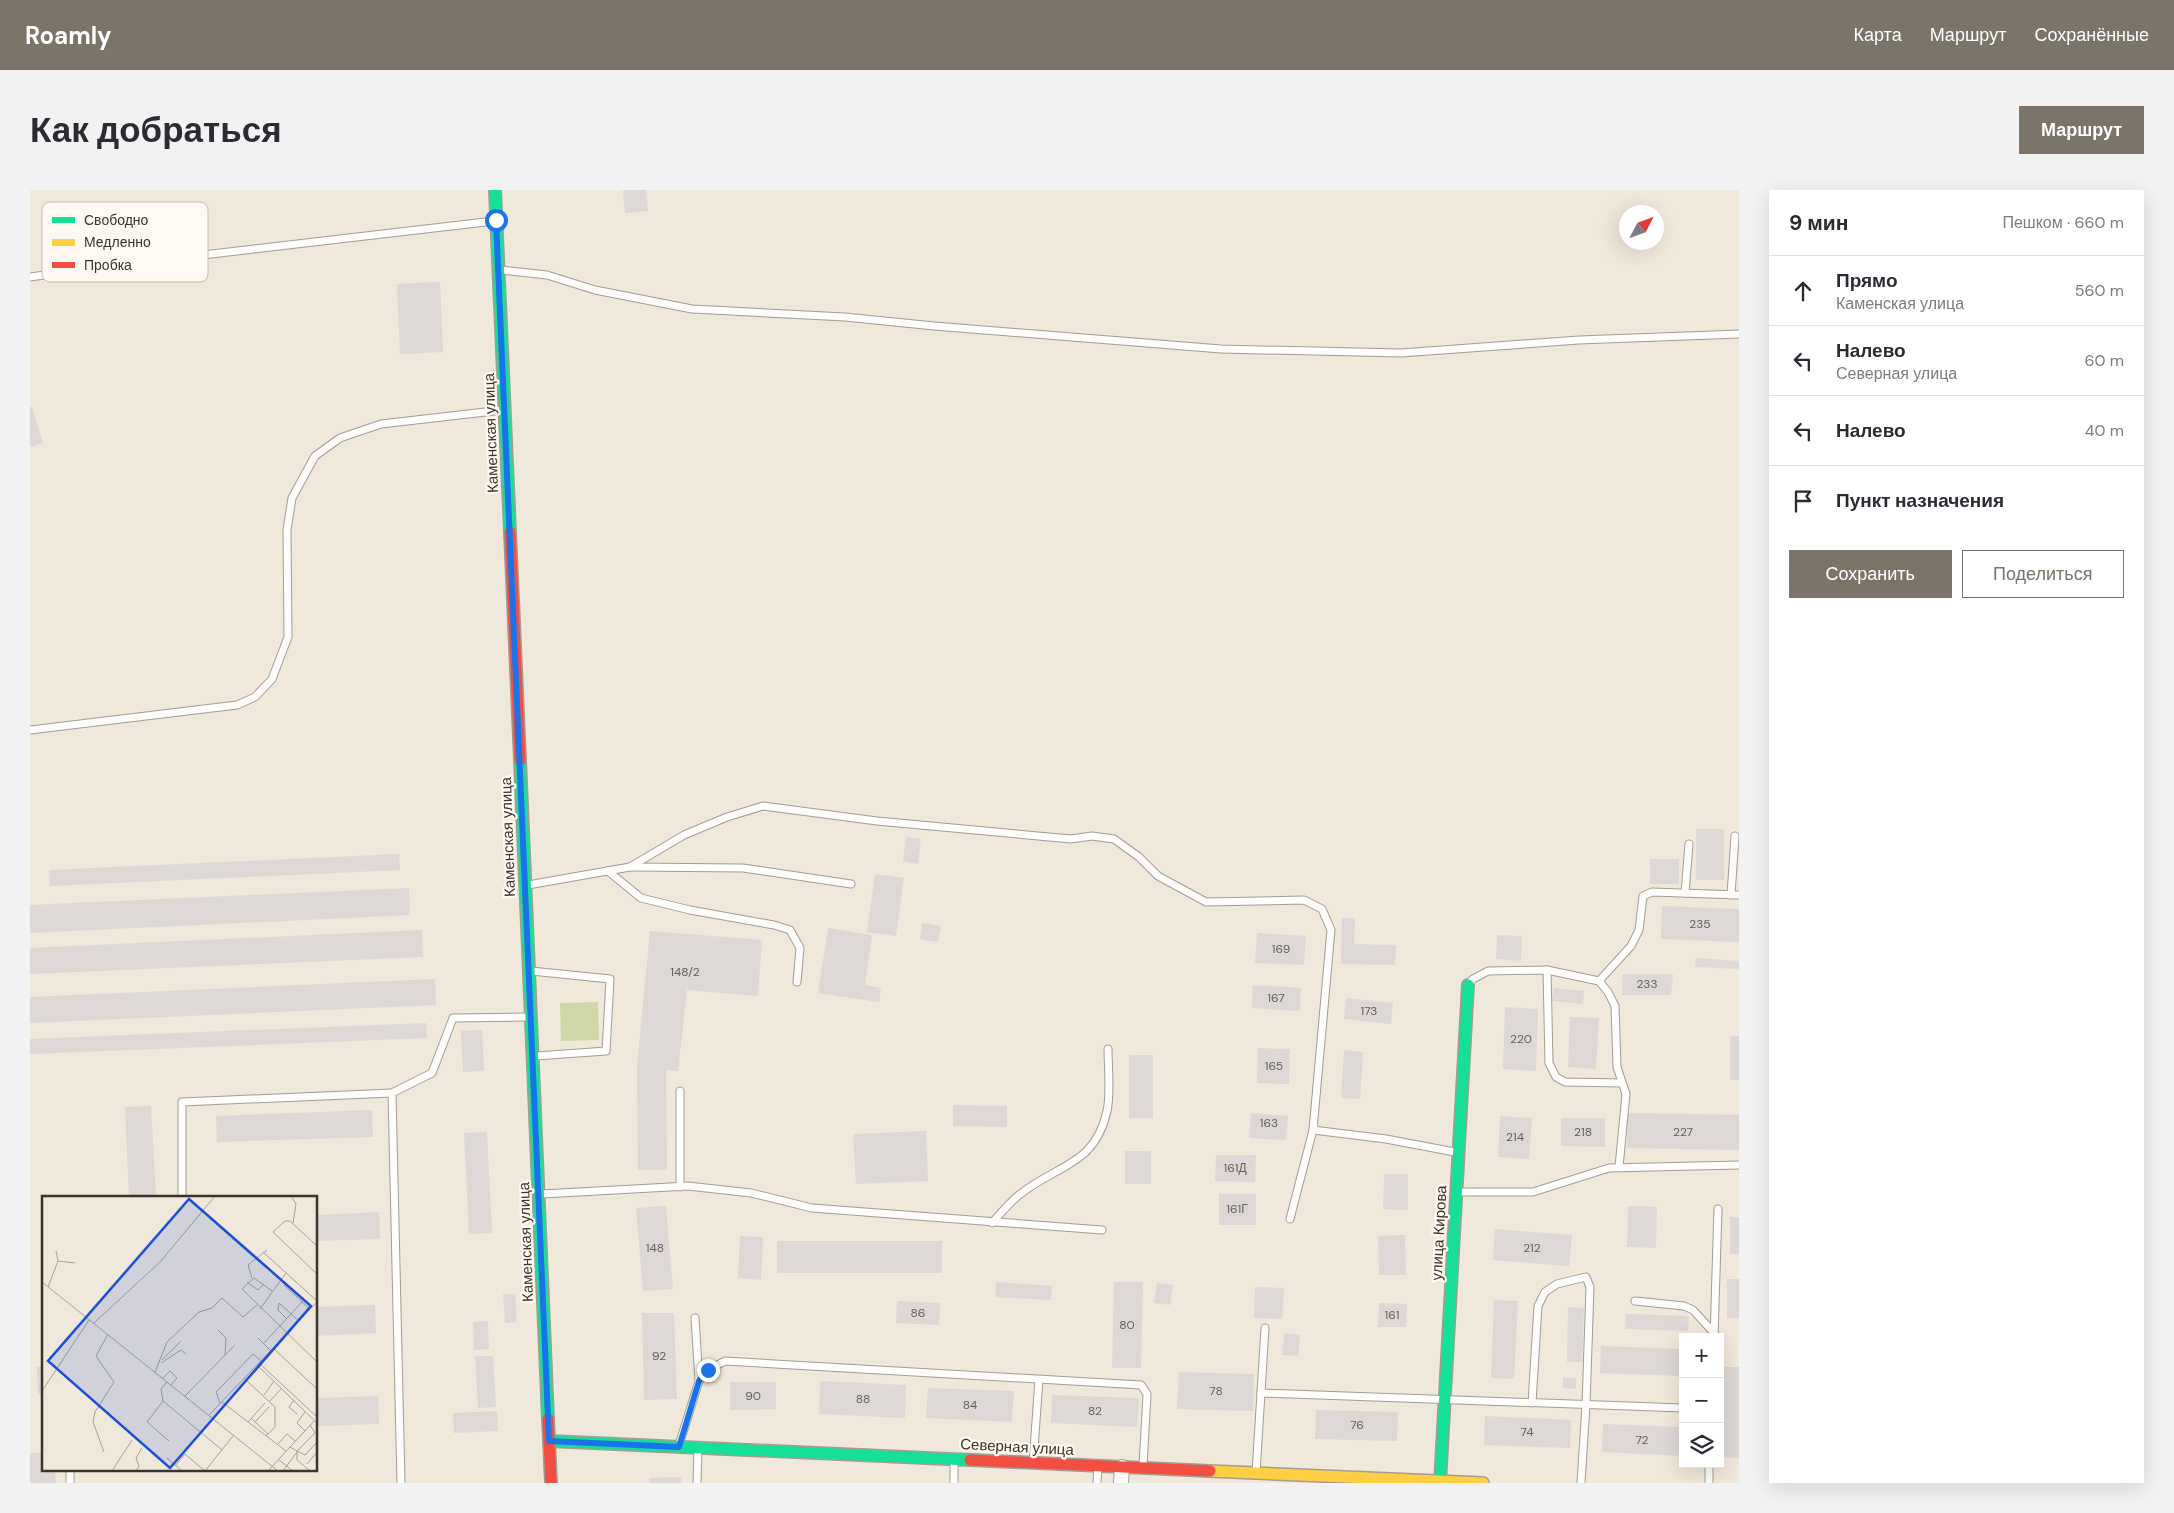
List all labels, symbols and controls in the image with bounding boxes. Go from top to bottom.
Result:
text: Roamly [25,20,112,51]
text: Карта [1854,23,1902,47]
text: Маршрут [1930,23,2006,47]
text: Сохранённые [2034,23,2149,47]
button: Маршрут [2019,106,2144,154]
text: Как добраться [30,107,282,153]
legend [42,202,208,282]
north arrow [1619,205,1664,250]
route start [485,209,508,232]
text: 9 мин [1789,209,1848,237]
text: Свободно [84,211,149,229]
text: Пешком · 660 m [2002,212,2124,233]
text: Медленно [84,233,151,251]
text: Пробка [84,256,132,274]
text: Прямо [1836,268,1898,293]
icon: ahead [1789,277,1817,305]
text: 560 m [2075,280,2124,301]
text: Каменская улица [1836,293,1964,314]
text: Налево [1836,338,1906,363]
icon: left [1789,347,1817,375]
text: 60 m [2084,350,2124,371]
text: Северная улица [1836,363,1957,384]
street label: Каменская улица [479,372,503,493]
icon: left [1789,417,1817,445]
text: Налево [1836,418,1906,443]
text: 40 m [2085,420,2124,441]
icon: arrive [1789,487,1817,515]
text: Пункт назначения [1836,488,2004,513]
button: Сохранить [1789,550,1952,598]
button: Поделиться [1962,550,2124,598]
street label: Каменская улица [496,776,520,897]
house number: 235 [1689,916,1711,932]
house number: 169 [1272,941,1290,957]
house number: 148/2 [670,964,700,980]
house number: 233 [1636,976,1658,992]
house number: 167 [1267,990,1285,1006]
house number: 173 [1361,1003,1377,1019]
house number: 220 [1510,1031,1532,1047]
house number: 165 [1265,1058,1283,1074]
house number: 163 [1260,1115,1278,1131]
house number: 218 [1574,1124,1592,1140]
house number: 227 [1673,1124,1693,1140]
house number: 214 [1506,1129,1524,1145]
house number: 161Д [1223,1160,1247,1176]
street label: Каменская улица [514,1181,538,1302]
street label: улица Кирова [1427,1184,1452,1281]
inset map [42,1196,318,1470]
house number: 161Г [1226,1201,1248,1217]
house number: 148 [646,1240,664,1256]
house number: 212 [1523,1240,1541,1256]
house number: 86 [911,1305,925,1321]
house number: 161 [1384,1307,1400,1323]
house number: 80 [1119,1317,1135,1333]
map controls [1679,1333,1724,1468]
button: + [1679,1333,1724,1378]
house number: 92 [652,1348,666,1364]
route end [697,1359,720,1382]
button: − [1679,1378,1724,1423]
house number: 78 [1209,1383,1223,1399]
house number: 90 [745,1388,761,1404]
house number: 88 [856,1391,870,1407]
house number: 84 [963,1397,977,1413]
house number: 82 [1088,1403,1102,1419]
house number: 76 [1350,1417,1364,1433]
button: layers [1679,1423,1724,1468]
house number: 74 [1521,1424,1533,1440]
house number: 72 [1635,1432,1649,1448]
street label: Северная улица [960,1434,1075,1460]

